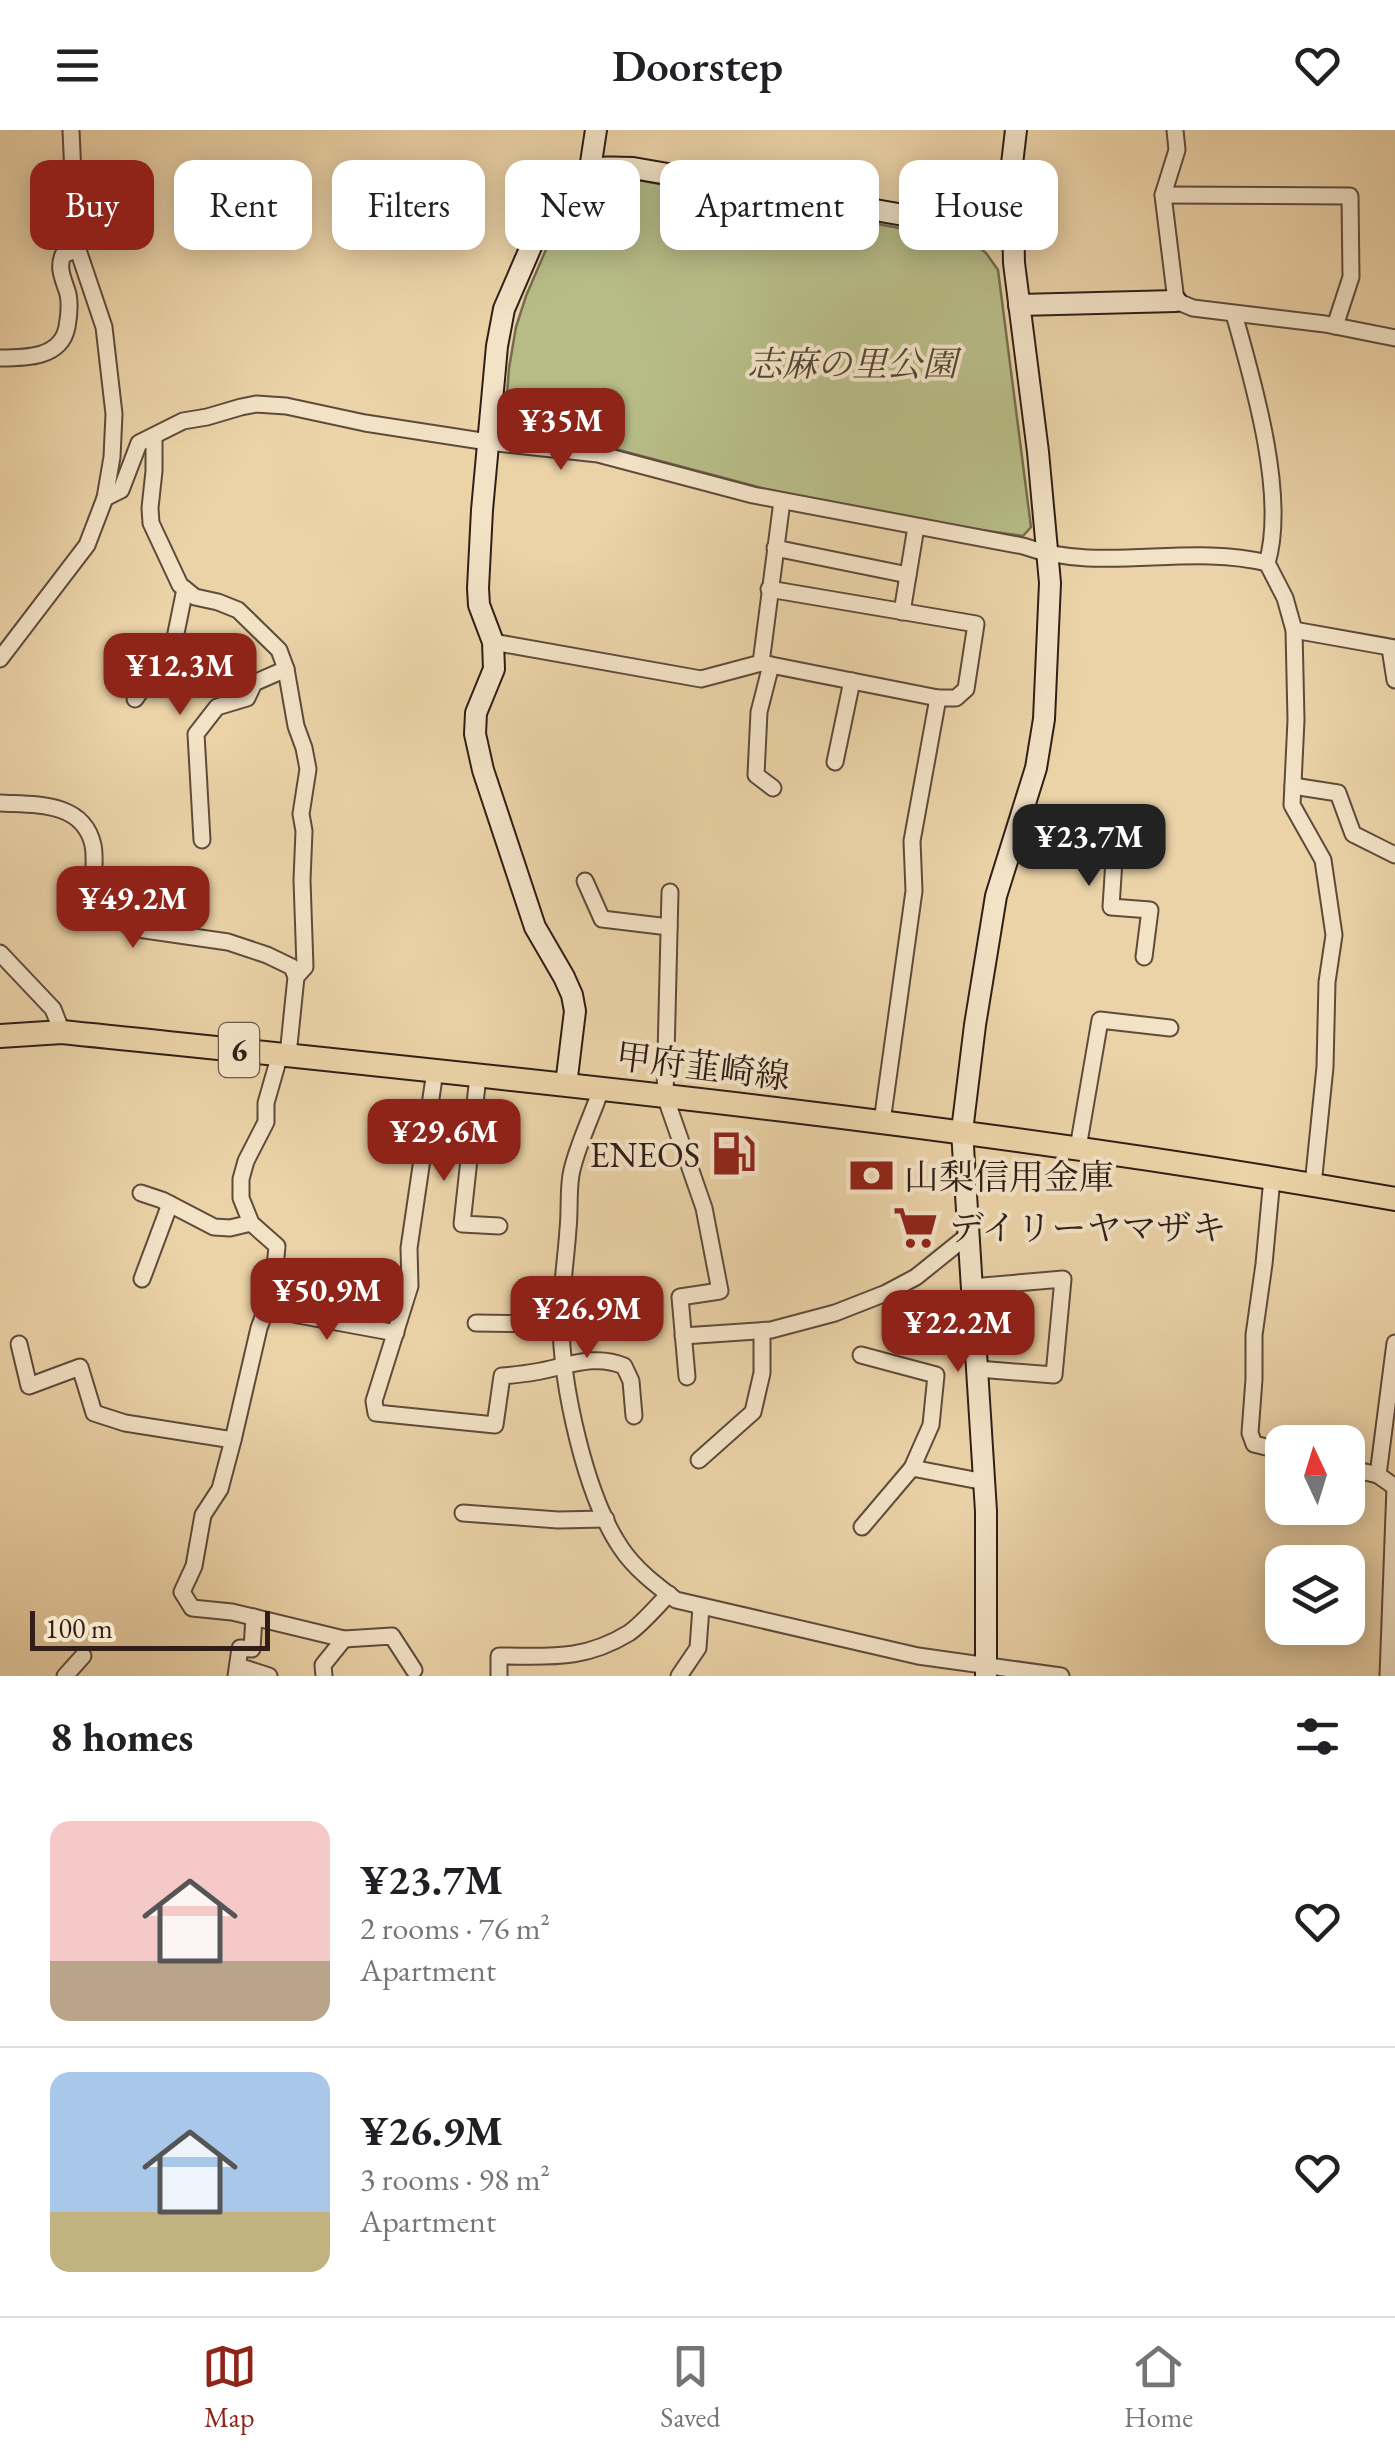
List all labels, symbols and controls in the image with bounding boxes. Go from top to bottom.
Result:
text: Doorstep [612,36,783,94]
icon: menu [50,38,105,93]
icon: heart [1290,38,1345,93]
chip: Buy [30,160,154,250]
chip: Rent [174,160,312,250]
chip: Filters [332,160,485,250]
chip: New [505,160,640,250]
chip: Apartment [660,160,879,250]
chip: House [899,160,1058,250]
park label: 志麻の里公園 [747,341,962,386]
pin: ¥35M [502,388,620,473]
text: ¥35M [519,399,603,441]
pin: ¥12.3M [99,633,261,718]
text: ¥12.3M [126,644,234,686]
pin: ¥23.7M [1008,804,1170,889]
text: ¥23.7M [1035,815,1143,857]
pin: ¥49.2M [52,866,214,951]
text: ¥49.2M [79,877,187,919]
road number: 6 [219,1023,259,1077]
street label: 甲府韮崎線 [613,1033,793,1099]
pin: ¥29.6M [363,1099,525,1184]
text: ¥29.6M [390,1110,498,1152]
fuel station icon: ENEOS [709,1130,757,1178]
place label: ENEOS [590,1132,700,1177]
bank icon: 山梨信用金庫 [847,1152,895,1200]
place label: 山梨信用金庫 [904,1154,1114,1199]
supermarket icon: デイリーヤマザキ [892,1203,940,1251]
place label: デイリーヤマザキ [949,1205,1227,1250]
pin: ¥50.9M [246,1258,408,1343]
text: ¥50.9M [273,1269,381,1311]
pin: ¥26.9M [506,1276,668,1361]
text: ¥26.9M [533,1287,641,1329]
pin: ¥22.2M [877,1290,1039,1375]
text: ¥22.2M [904,1301,1012,1343]
north arrow [1265,1425,1365,1525]
map controls [1265,1425,1365,1645]
button: layers [1265,1545,1365,1645]
scale bar [30,1606,270,1650]
text: 100 m [45,1610,113,1646]
text: 8 homes [50,1709,193,1764]
icon: filters [1290,1709,1345,1764]
text: ¥23.7M [360,1852,503,1907]
icon: home [130,1861,250,1981]
icon: heart [1290,1894,1345,1949]
text: 2 rooms · 76 m² [360,1907,550,1949]
text: Apartment [360,1949,496,1991]
text: ¥26.9M [360,2103,503,2158]
icon: home [130,2112,250,2232]
icon: heart [1290,2145,1345,2200]
text: 3 rooms · 98 m² [360,2158,550,2200]
text: Apartment [360,2200,496,2242]
tab: Map [202,2339,257,2435]
tab: Saved [660,2339,720,2435]
tab: Home [1124,2339,1193,2435]

